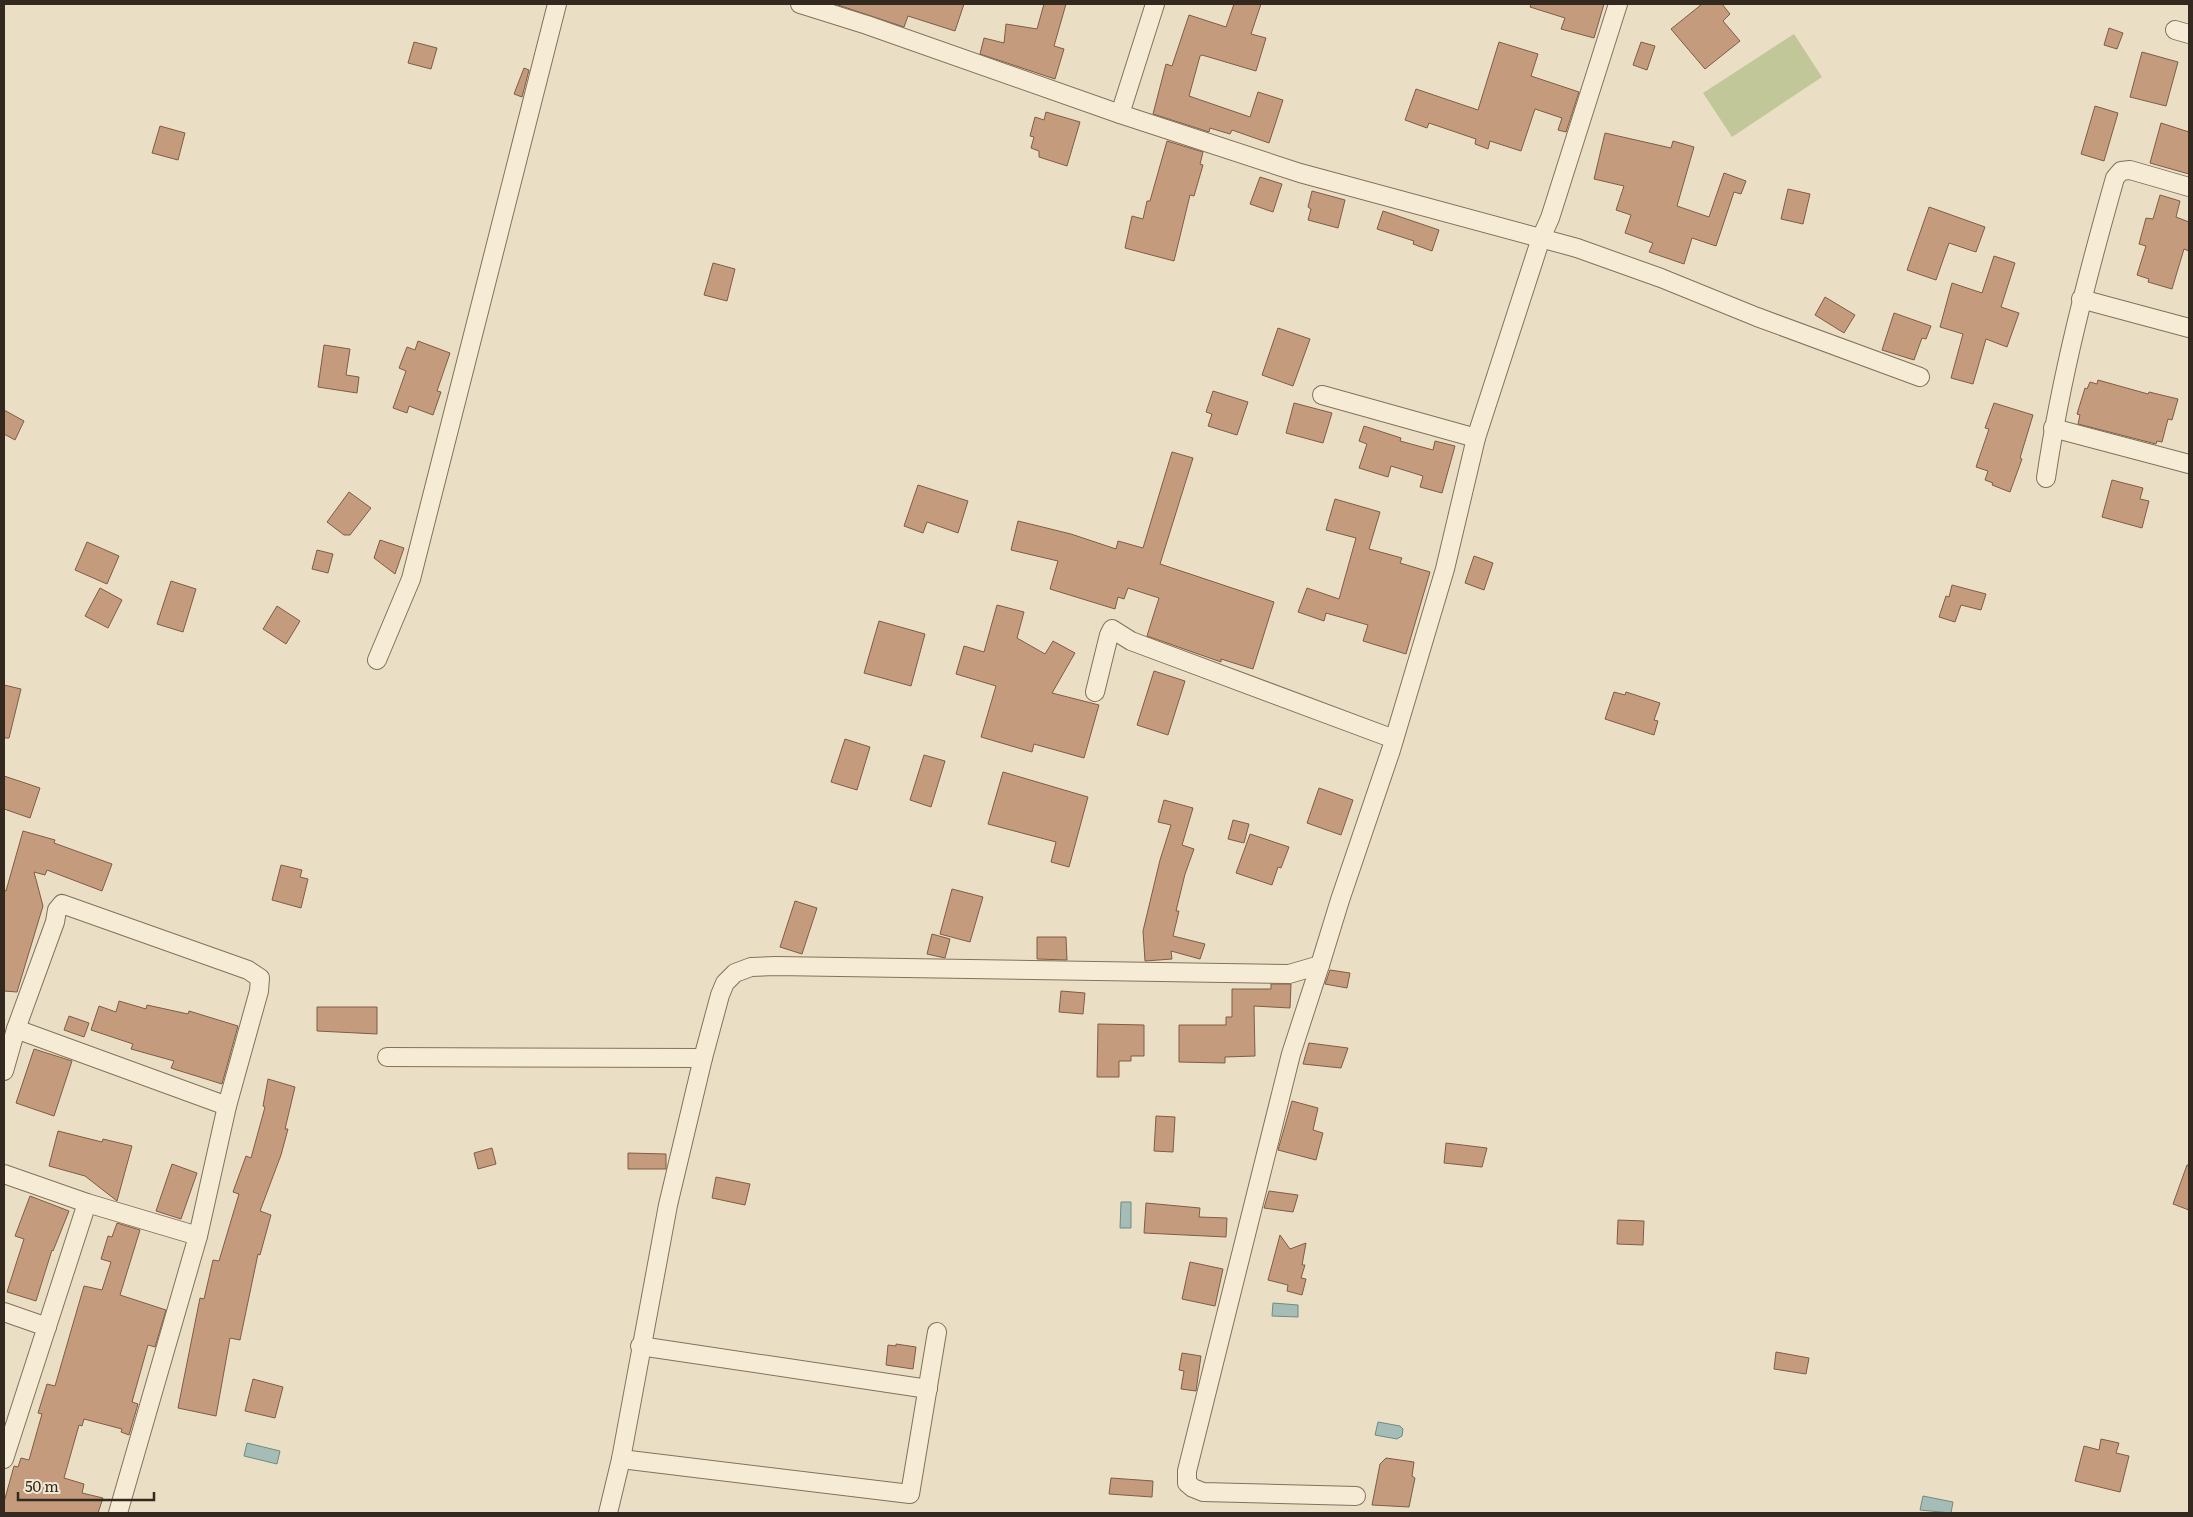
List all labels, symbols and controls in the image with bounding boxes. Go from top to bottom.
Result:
scale bar [18,1470,154,1502]
text: 50 m [25,1474,59,1497]

